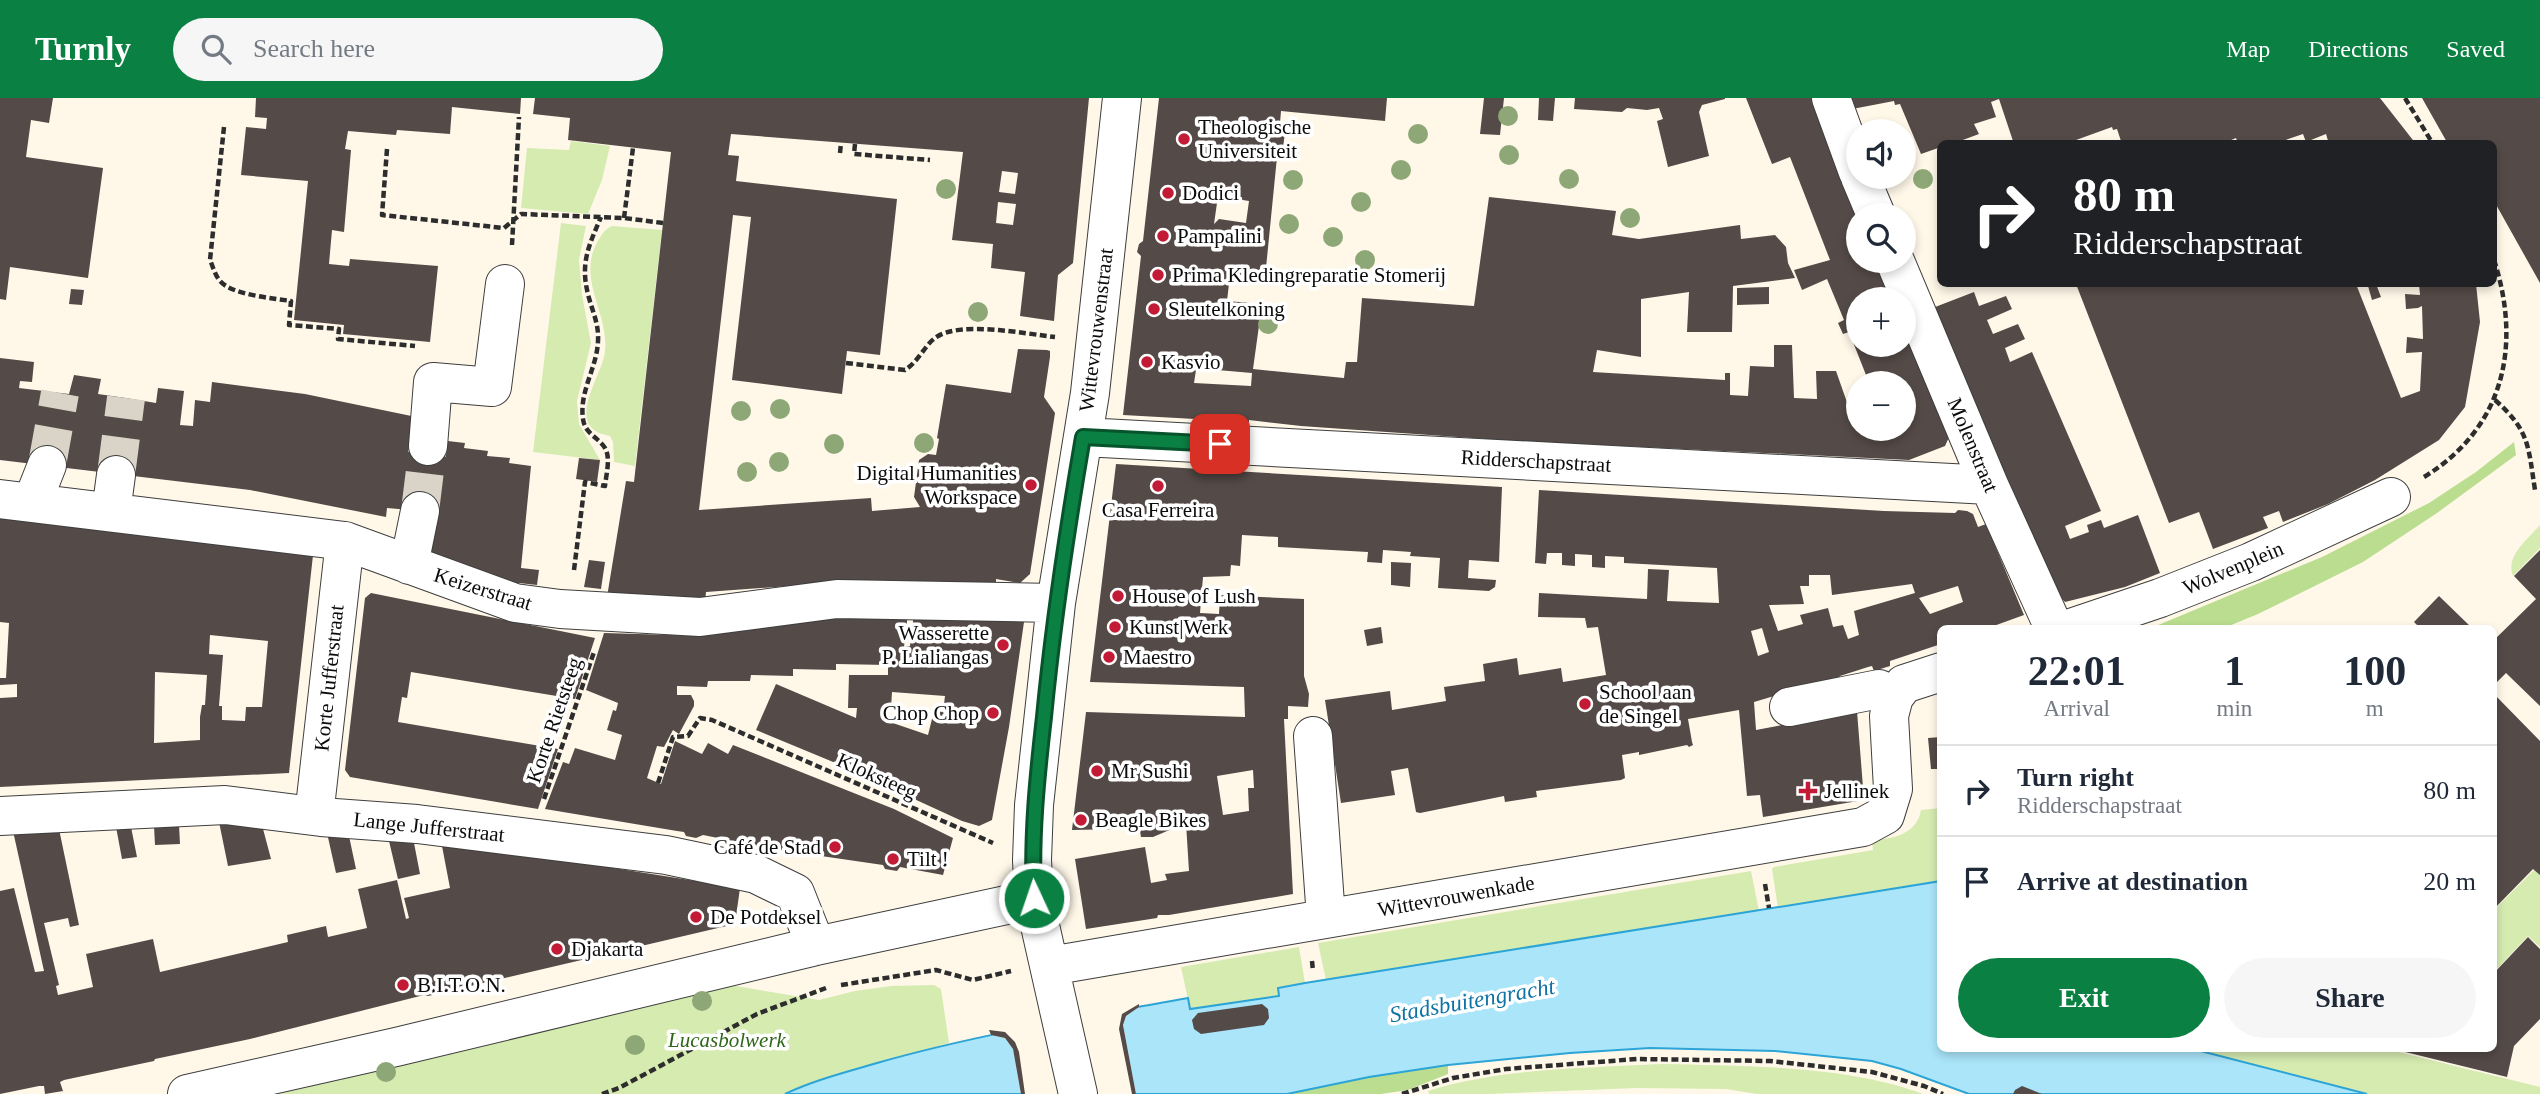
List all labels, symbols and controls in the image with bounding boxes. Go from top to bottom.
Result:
search box [173,18,663,81]
icon: search [197,30,235,68]
text: Turnly [35,31,131,67]
text: Search here [253,34,375,63]
text: Map [2226,36,2270,62]
text: Directions [2308,36,2408,62]
text: Saved [2446,36,2505,62]
place label: Theologische Universiteit [1198,115,1311,163]
map controls [1846,119,1916,441]
button: sound [1846,119,1916,189]
marker: Theologische Universiteit [1176,131,1192,147]
text: 80 m [2073,167,2175,222]
icon: right [1958,168,2049,259]
place label: Dodici [1182,181,1239,205]
marker: Dodici [1160,185,1176,201]
button: search [1846,203,1916,273]
place label: Pampalini [1177,224,1262,248]
text: Ridderschapstraat [2073,225,2302,261]
marker: Pampalini [1155,228,1171,244]
street label: Wittevrouwenstraat [1074,247,1118,413]
place label: Prima Kledingreparatie Stomerij [1172,263,1446,287]
marker: Prima Kledingreparatie Stomerij [1150,267,1166,283]
button: + [1846,287,1916,357]
place label: Sleutelkoning [1168,297,1285,321]
marker: Sleutelkoning [1146,301,1162,317]
place label: Kasvio [1161,350,1221,374]
marker: Kasvio [1139,354,1155,370]
button: − [1846,371,1916,441]
street label: Molenstraat [1942,394,2004,496]
pin [1190,414,1250,474]
icon: arrive [1201,425,1239,463]
street label: Ridderschapstraat [1460,445,1612,477]
place label: Digital Humanities Workspace [857,461,1017,509]
marker: Digital Humanities Workspace [1023,477,1039,493]
marker: Casa Ferreira [1150,478,1166,494]
place label: Casa Ferreira [1102,498,1215,522]
street label: Wolvenplein [2179,536,2287,600]
street label: Keizerstraat [431,563,535,615]
place label: House of Lush [1132,584,1256,608]
marker: House of Lush [1110,588,1126,604]
street label: Korte Jufferstraat [309,603,349,752]
place label: Kunst|Werk [1129,615,1229,639]
marker: Kunst|Werk [1107,619,1123,635]
place label: Wasserette P. Lialiangas [882,621,989,669]
marker: Wasserette P. Lialiangas [995,637,1011,653]
place label: Maestro [1123,645,1192,669]
text: 22:01 [2028,648,2126,694]
text: 1 [2224,648,2245,694]
text: 100 [2343,648,2406,694]
marker: Maestro [1101,649,1117,665]
street label: Korte Rietsteeg [521,654,587,786]
place label: School aan de Singel [1599,680,1692,728]
marker: School aan de Singel [1577,696,1593,712]
text: Arrival [2044,696,2110,721]
text: min [2217,696,2252,721]
text: m [2366,696,2384,721]
place label: Chop Chop [883,701,979,725]
marker: Chop Chop [985,705,1001,721]
street label: Kloksteeg [833,748,921,804]
place label: Mr Sushi [1111,759,1189,783]
marker: Mr Sushi [1089,763,1105,779]
text: Turn right [2017,763,2134,792]
icon: right [1958,772,1996,810]
text: 80 m [2423,776,2476,805]
place label: Jellinek [1824,779,1890,803]
marker: Jellinek [1798,781,1818,801]
text: Ridderschapstraat [2017,793,2182,818]
street label: Lange Jufferstraat [352,807,506,847]
place label: Beagle Bikes [1095,808,1206,832]
marker: Beagle Bikes [1073,812,1089,828]
place label: Café de Stad [714,835,822,859]
marker: Café de Stad [827,839,843,855]
place label: Tilt ! [907,847,949,871]
marker: Tilt ! [885,851,901,867]
position arrow [997,861,1071,935]
icon: arrive [1958,863,1996,901]
text: Arrive at destination [2017,867,2248,896]
text: 20 m [2423,867,2476,896]
street label: Wittevrouwenkade [1376,870,1536,922]
place label: De Potdeksel [710,905,822,929]
marker: De Potdeksel [688,909,704,925]
place label: Djakarta [571,937,644,961]
marker: Djakarta [549,941,565,957]
button: Exit [1958,958,2210,1038]
button: Share [2224,958,2476,1038]
place label: B.I.T.O.N. [417,973,506,997]
water label: Stadsbuitengracht [1387,974,1557,1027]
marker: B.I.T.O.N. [395,977,411,993]
park label: Lucasbolwerk [667,1028,787,1052]

